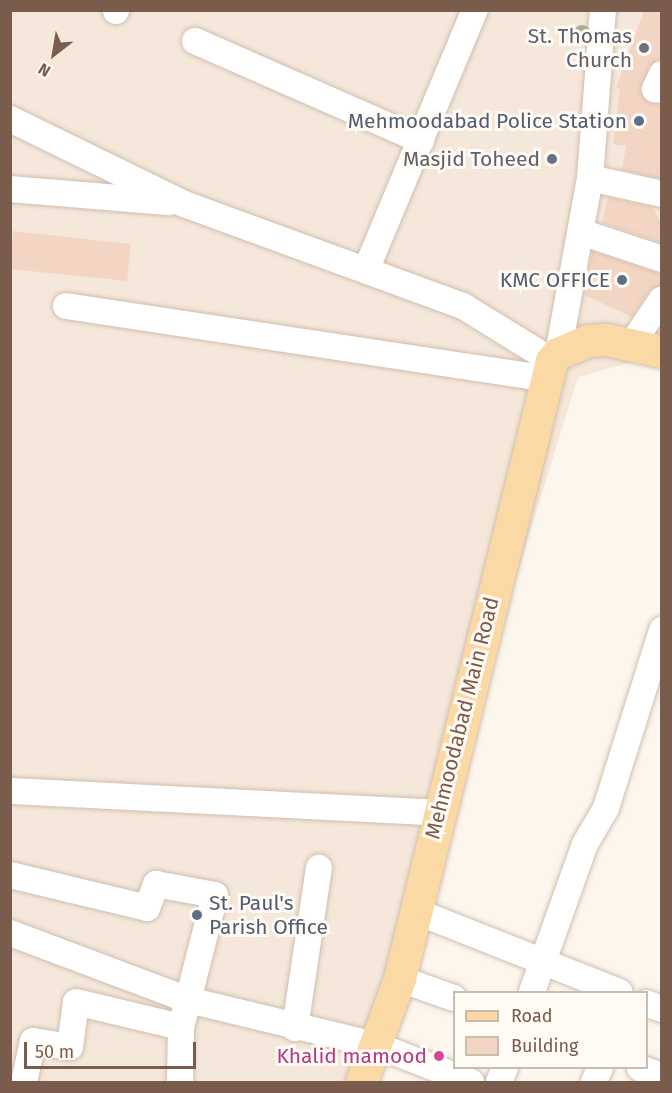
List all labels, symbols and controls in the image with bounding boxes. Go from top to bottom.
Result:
place label: St. Thomas Church [528,23,632,73]
north arrow [24,24,84,84]
marker: St. Thomas Church [637,41,651,55]
text: N [35,59,54,81]
place label: Mehmoodabad Police Station [348,108,627,134]
marker: Mehmoodabad Police Station [632,114,646,128]
place label: Masjid Toheed [403,146,540,172]
marker: Masjid Toheed [545,152,559,166]
place label: KMC OFFICE [500,267,610,293]
marker: KMC OFFICE [615,273,629,287]
street label: Mehmoodabad Main Road [420,594,504,842]
place label: St. Paul's Parish Office [209,890,328,940]
marker: St. Paul's Parish Office [190,908,204,922]
legend [453,991,648,1069]
text: Road [511,1005,553,1027]
scale bar [27,1030,200,1068]
text: Building [511,1035,578,1057]
text: 50 m [35,1041,74,1063]
place label: Khalid mamood [276,1043,427,1069]
marker: Khalid mamood [432,1049,446,1063]

